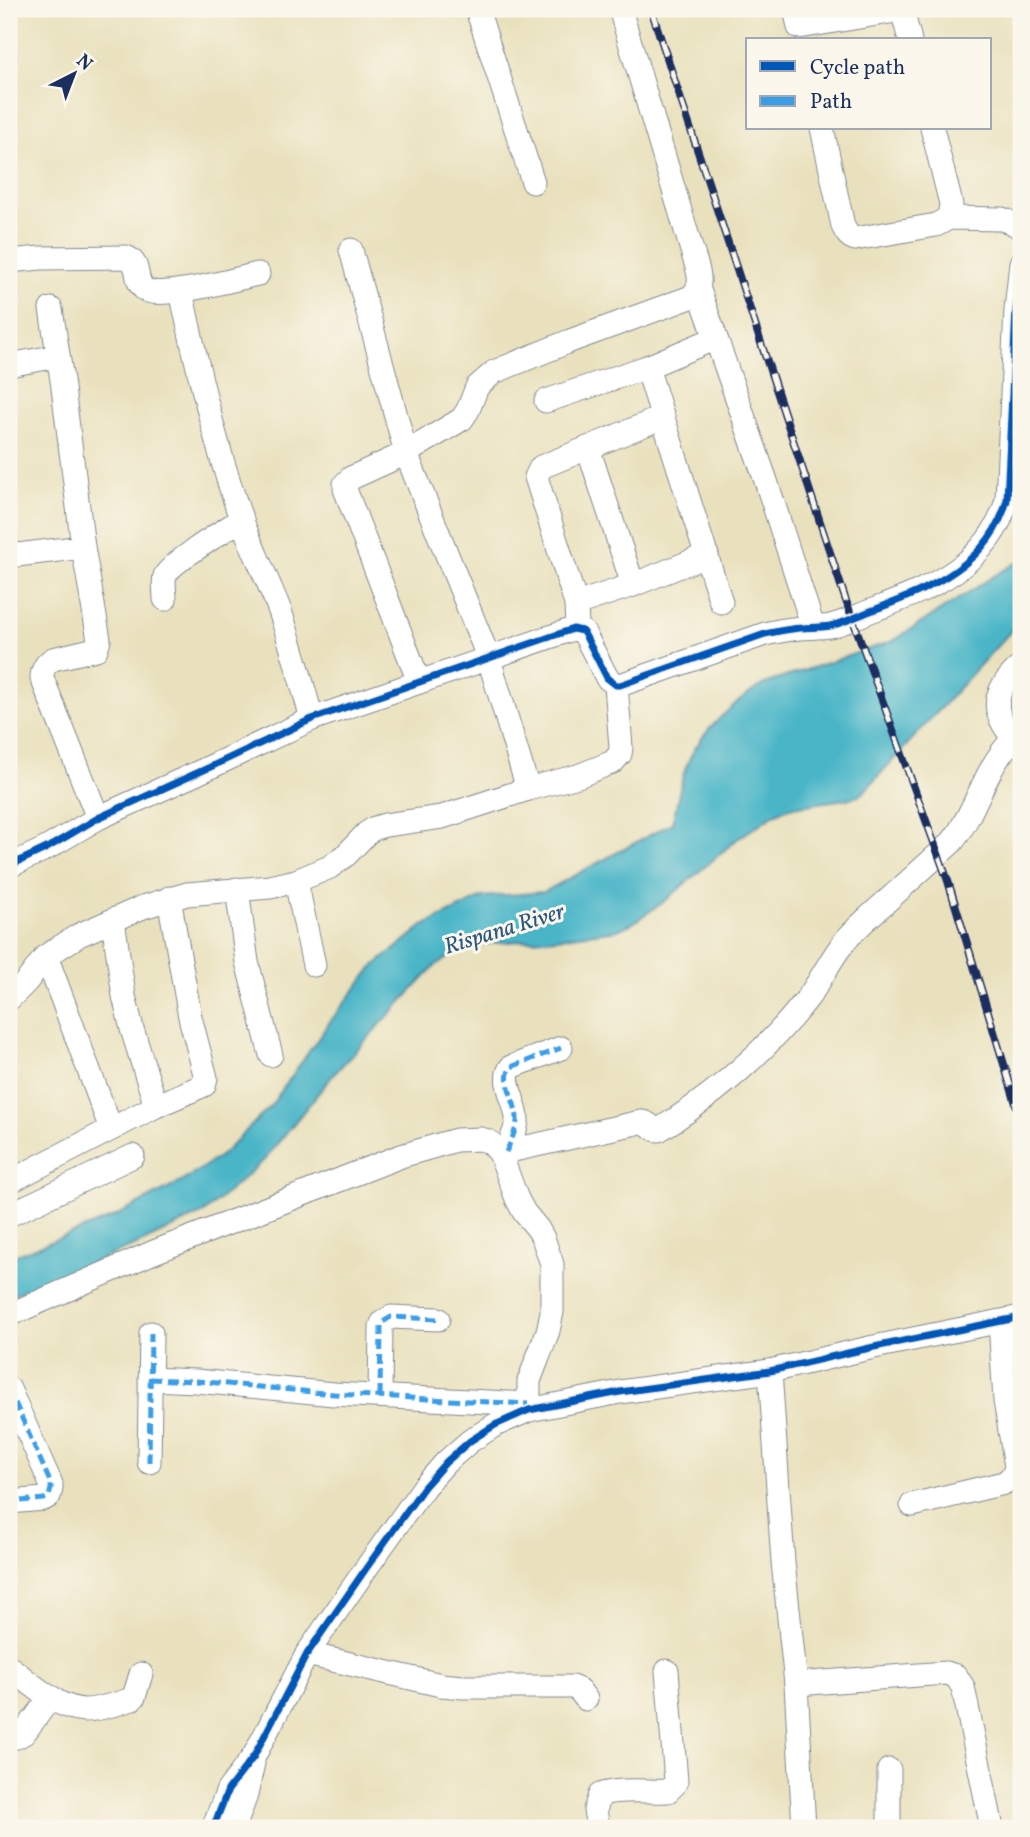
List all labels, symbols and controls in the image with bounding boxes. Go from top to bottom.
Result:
north arrow [38,38,108,108]
legend [746,38,992,130]
text: N [70,49,98,77]
text: Cycle path [810,54,905,83]
text: Path [810,88,852,117]
water label: Rispana River [440,896,569,963]

